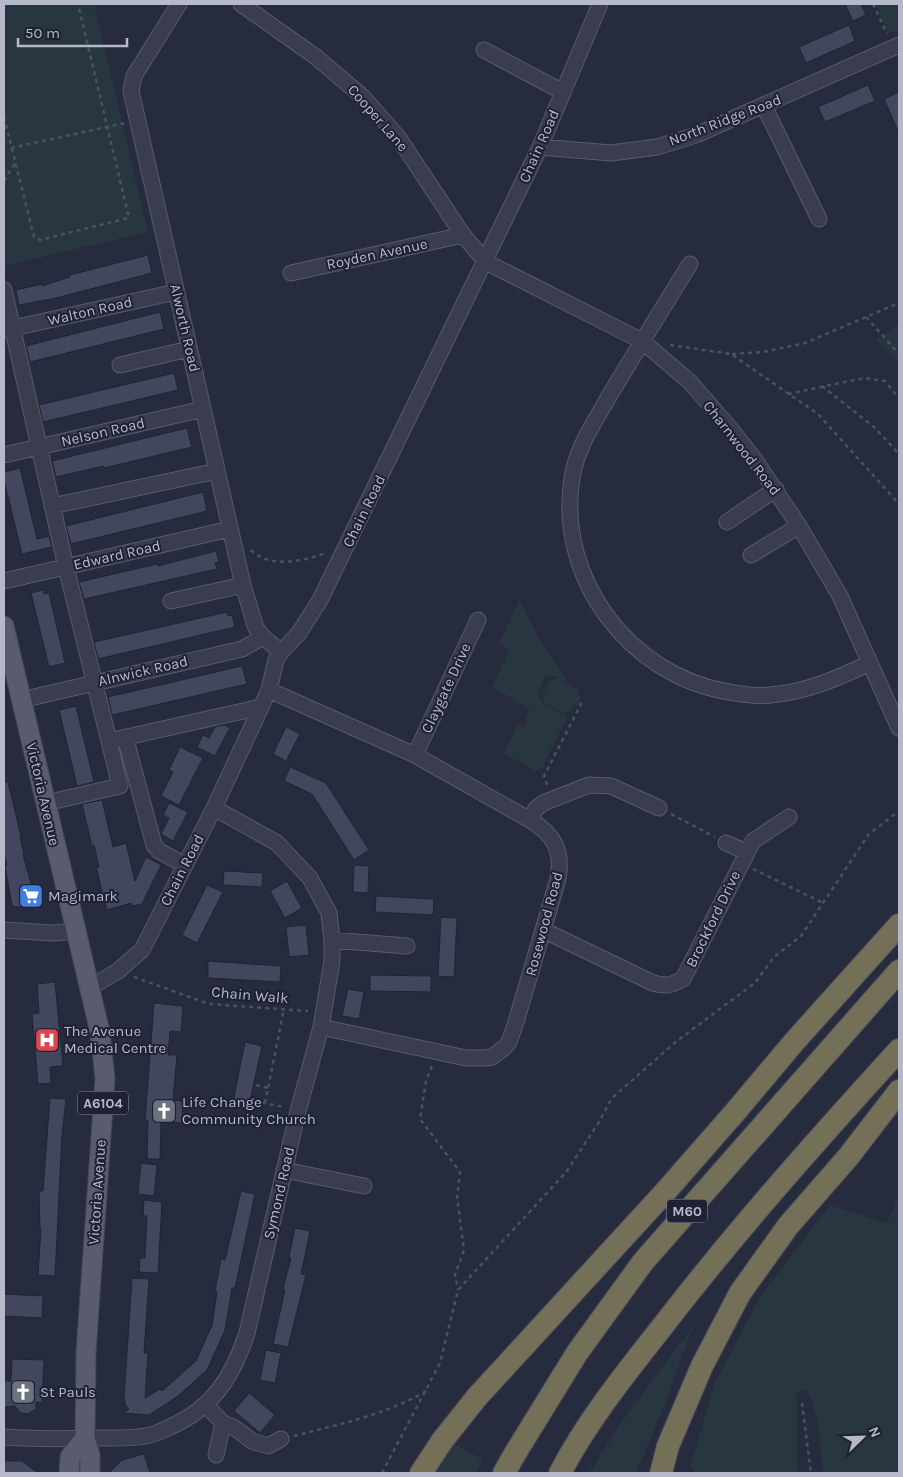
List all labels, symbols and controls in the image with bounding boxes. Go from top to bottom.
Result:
scale bar [18,15,126,47]
text: 50 m [25,24,60,42]
street label: Cooper Lane [344,81,412,155]
street label: North Ridge Road [666,90,784,150]
street label: Chain Road [515,107,563,185]
street label: Royden Avenue [325,234,429,274]
street label: Alworth Road [166,282,204,374]
street label: Walton Road [46,293,134,329]
street label: Charnwood Road [699,397,785,499]
street label: Nelson Road [59,414,147,450]
street label: Chain Road [339,472,389,550]
street label: Edward Road [72,536,162,574]
street label: Claygate Drive [417,640,475,736]
street label: Alnwick Road [96,652,190,690]
street label: Victoria Avenue [22,741,64,847]
street label: Chain Road [156,831,208,909]
street label: Brockford Drive [682,868,744,970]
street label: Rosewood Road [521,870,567,978]
supermarket icon: Magimark [18,883,44,909]
place label: Magimark [48,887,118,905]
street label: Chain Walk [211,983,289,1007]
place label: The Avenue Medical Centre [64,1022,166,1057]
hospital icon: The Avenue Medical Centre [34,1027,60,1053]
road number: A6104 [78,1092,128,1114]
place label: Life Change Community Church [182,1093,316,1128]
church icon: Life Change Community Church [151,1098,177,1124]
street label: Victoria Avenue [84,1139,110,1245]
street label: Symond Road [260,1145,298,1241]
road number: M60 [667,1200,707,1222]
church icon: St Pauls [10,1379,36,1405]
place label: St Pauls [40,1383,96,1401]
north arrow [838,1412,888,1462]
text: N [865,1424,884,1440]

